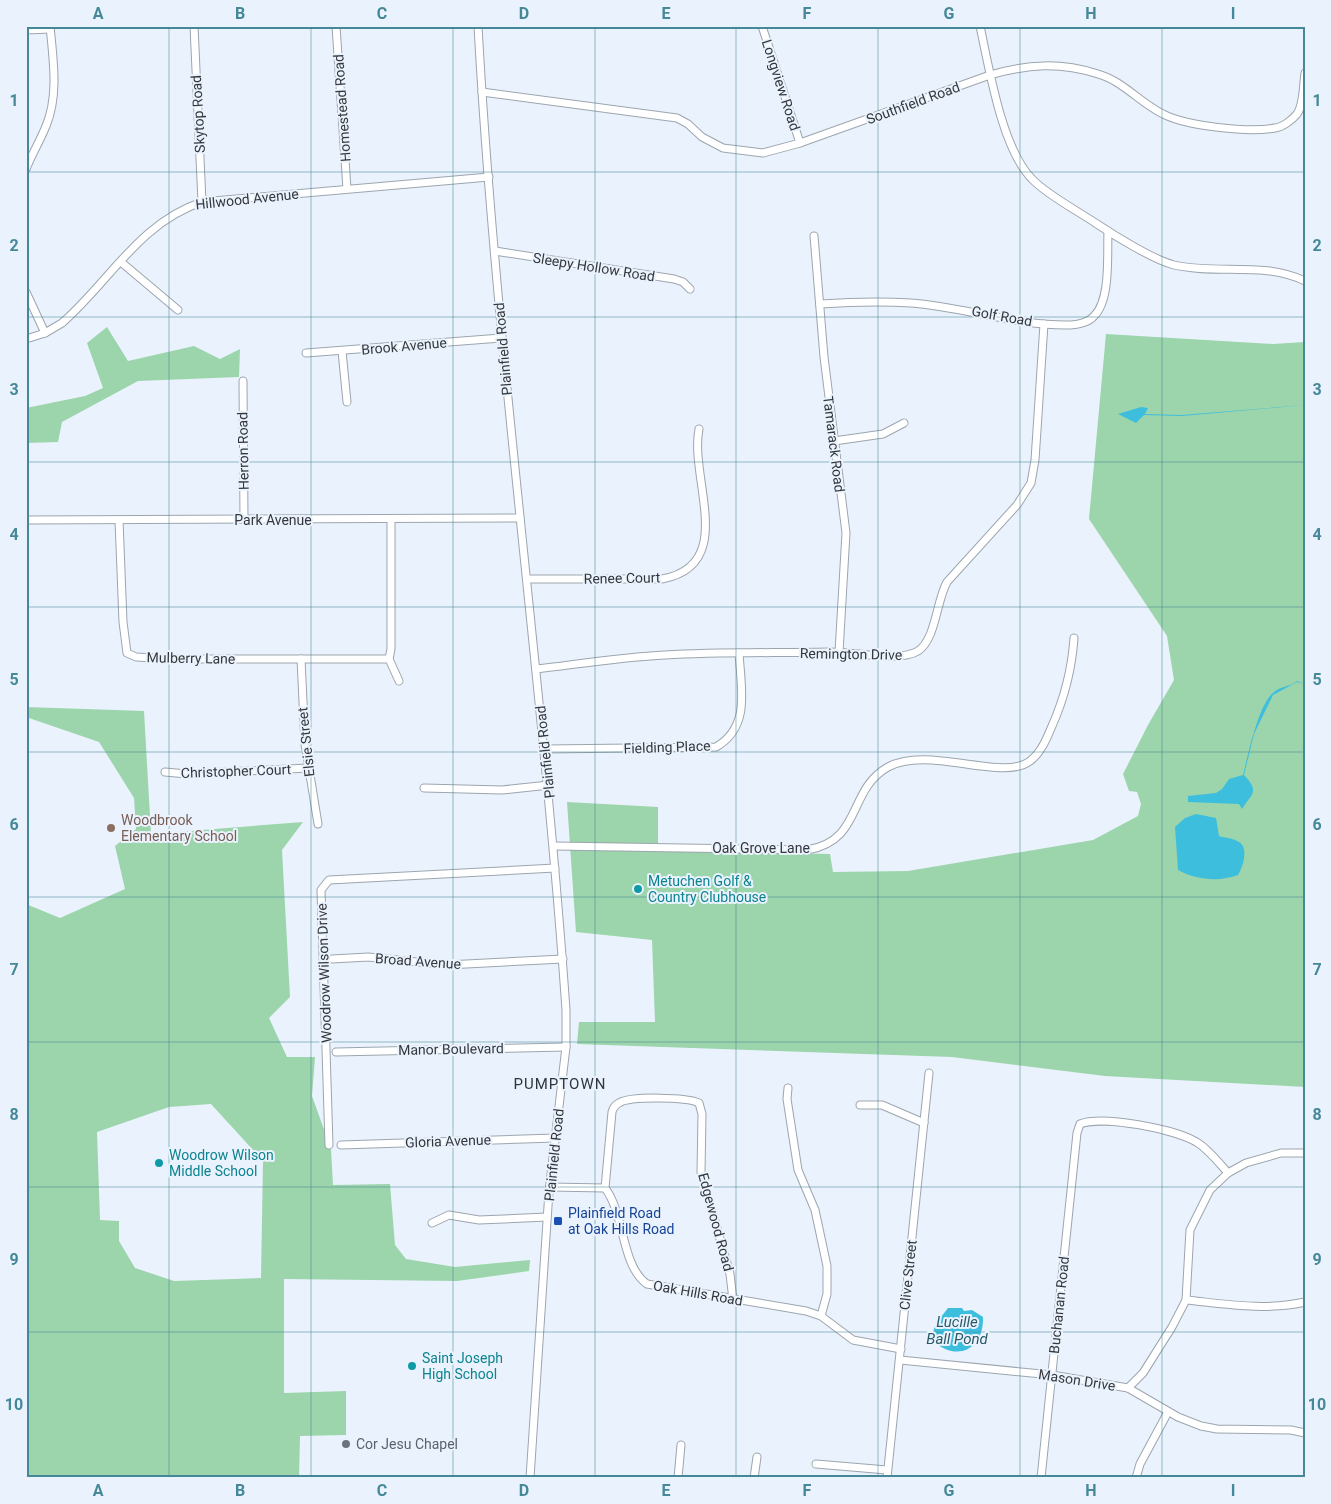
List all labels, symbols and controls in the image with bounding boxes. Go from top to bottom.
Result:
text: A [93,4,104,23]
text: B [235,4,245,23]
text: C [377,4,387,23]
text: D [519,4,529,23]
text: E [662,4,671,23]
text: F [803,4,812,23]
text: G [944,4,955,23]
text: H [1085,4,1097,23]
text: I [1231,4,1235,23]
street label: Longview Road [759,37,803,133]
street label: Homestead Road [330,54,354,162]
street label: Skytop Road [188,75,208,153]
street label: Southfield Road [864,79,962,127]
text: 1 [9,91,19,110]
text: 1 [1312,91,1322,110]
street label: Hillwood Avenue [195,186,299,212]
text: 2 [9,236,19,255]
text: 2 [1312,236,1322,255]
street label: Sleepy Hollow Road [532,249,656,285]
street label: Plainfield Road [491,302,515,396]
street label: Golf Road [970,303,1034,329]
street label: Brook Avenue [361,334,447,358]
text: 3 [9,380,19,399]
text: 3 [1312,380,1322,399]
street label: Tamarack Road [820,395,848,493]
street label: Herron Road [234,412,252,490]
street label: Park Avenue [234,512,312,528]
text: 4 [9,525,19,544]
text: 4 [1312,525,1322,544]
street label: Renee Court [584,569,661,587]
street label: Remington Drive [800,645,902,663]
street label: Mulberry Lane [147,649,235,667]
text: 5 [9,670,19,689]
text: 5 [1312,670,1322,689]
street label: Plainfield Road [532,705,558,799]
street label: Elsie Street [294,706,318,778]
street label: Fielding Place [623,737,711,757]
street label: Christopher Court [181,761,292,781]
place label: Woodbrook Elementary School [121,812,237,844]
text: 6 [9,815,19,834]
text: 6 [1312,815,1322,834]
marker: Woodbrook Elementary School [105,822,117,834]
street label: Oak Grove Lane [712,840,810,856]
place label: Metuchen Golf & Country Clubhouse [648,873,766,905]
marker: Metuchen Golf & Country Clubhouse [632,883,644,895]
street label: Woodrow Wilson Drive [314,903,334,1043]
street label: Broad Avenue [375,950,461,972]
text: 7 [9,960,19,979]
text: 7 [1312,960,1322,979]
street label: Manor Boulevard [398,1040,504,1058]
district label: PUMPTOWN [514,1075,606,1093]
text: 8 [9,1105,19,1124]
text: 8 [1312,1105,1322,1124]
street label: Plainfield Road [541,1108,567,1202]
street label: Gloria Avenue [405,1132,491,1150]
place label: Woodrow Wilson Middle School [169,1147,274,1179]
marker: Woodrow Wilson Middle School [153,1157,165,1169]
street label: Edgewood Road [695,1171,737,1273]
place label: Plainfield Road at Oak Hills Road [568,1205,675,1237]
marker: Plainfield Road at Oak Hills Road [552,1215,564,1227]
street label: Clive Street [896,1239,920,1311]
text: 9 [9,1250,19,1269]
text: 9 [1312,1250,1322,1269]
street label: Buchanan Road [1046,1256,1072,1354]
street label: Oak Hills Road [652,1277,744,1309]
water label: Lucille Ball Pond [926,1313,988,1348]
place label: Saint Joseph High School [422,1350,503,1382]
marker: Saint Joseph High School [406,1360,418,1372]
street label: Mason Drive [1037,1366,1117,1394]
text: 10 [5,1395,23,1414]
text: 10 [1308,1395,1326,1414]
place label: Cor Jesu Chapel [356,1436,458,1452]
marker: Cor Jesu Chapel [340,1438,352,1450]
text: A [93,1481,104,1500]
text: B [235,1481,245,1500]
text: C [377,1481,387,1500]
text: D [519,1481,529,1500]
text: E [662,1481,671,1500]
text: F [803,1481,812,1500]
text: G [944,1481,955,1500]
text: H [1085,1481,1097,1500]
text: I [1231,1481,1235,1500]

